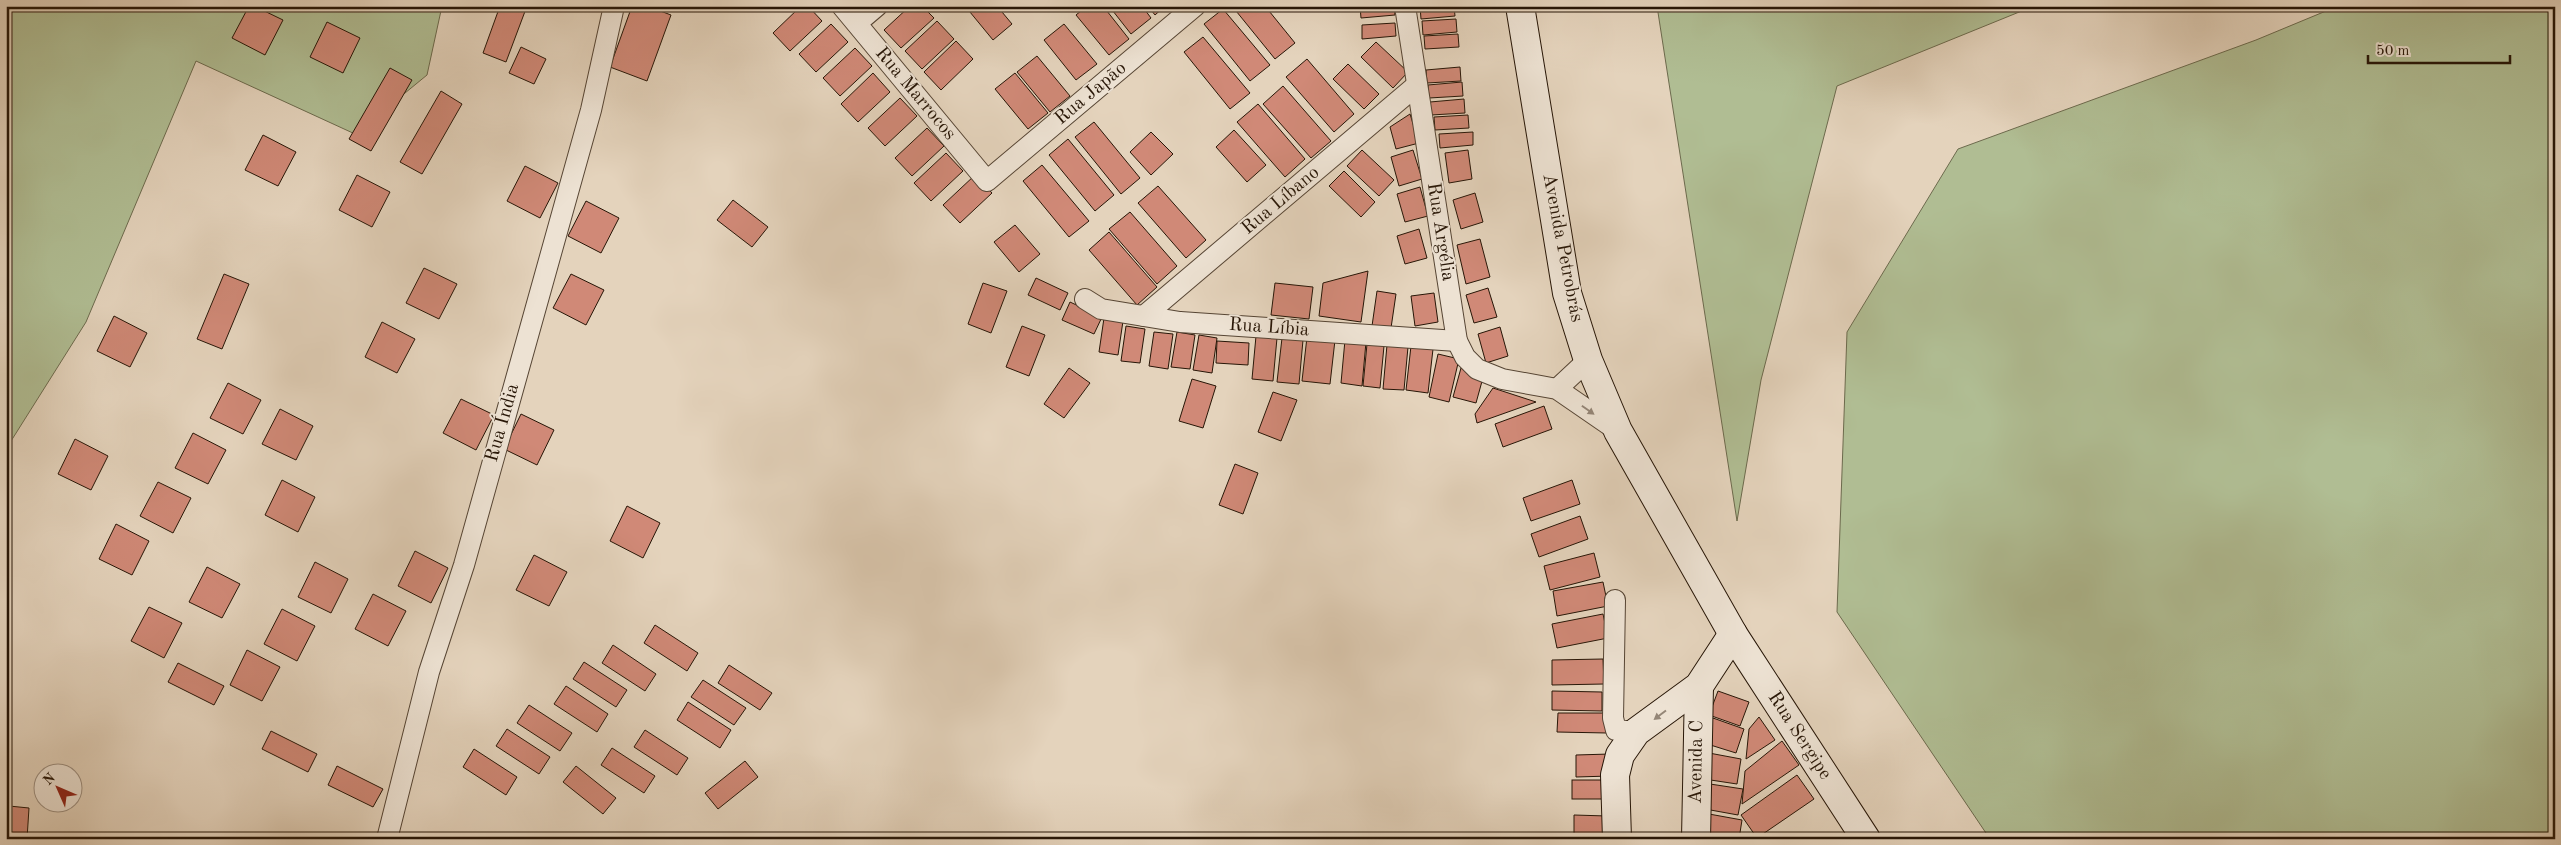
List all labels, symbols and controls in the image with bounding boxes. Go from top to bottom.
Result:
scale bar [2368,32,2511,64]
street label: Rua Marrocos [871,44,959,144]
text: 50 m [2376,44,2410,59]
street label: Rua Japão [1052,59,1130,129]
street label: Rua Líbano [1238,163,1324,239]
street label: Avenida Petrobrás [1538,172,1586,324]
street label: Rua Argélia [1423,181,1457,283]
street label: Rua Líbia [1228,316,1310,340]
street label: Rua Índia [479,380,523,464]
one-way arrow [1581,405,1594,415]
street label: Rua Sergipe [1764,689,1834,783]
one-way arrow [1653,710,1667,720]
street label: Avenida C [1687,720,1707,804]
north arrow [32,762,82,812]
text: N [41,771,58,788]

